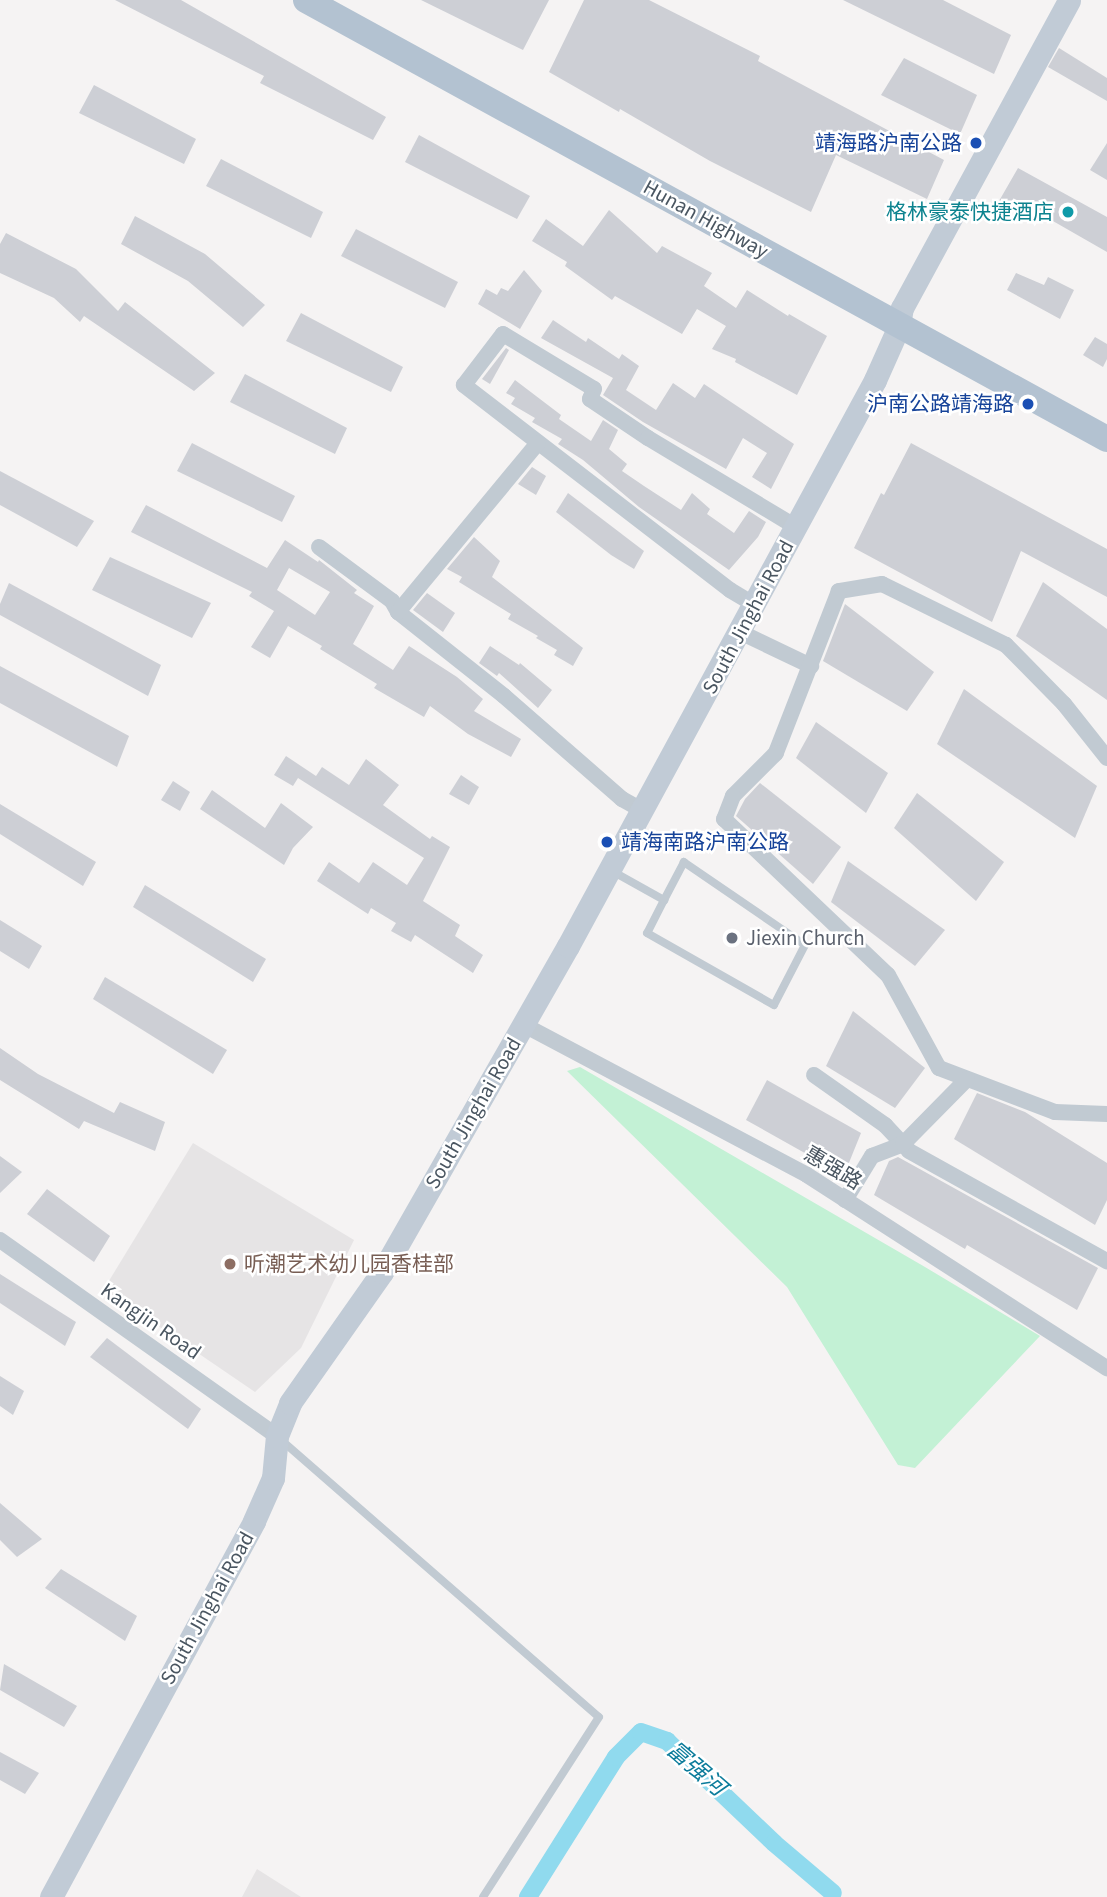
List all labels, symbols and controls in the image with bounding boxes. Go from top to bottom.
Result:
place label: 靖海路沪南公路 [815,130,962,156]
marker: 靖海路沪南公路 [968,135,984,151]
street label: Hunan Highway [639,174,773,264]
place label: 格林豪泰快捷酒店 [886,199,1054,225]
marker: 格林豪泰快捷酒店 [1060,204,1076,220]
place label: 沪南公路靖海路 [867,391,1014,417]
marker: 沪南公路靖海路 [1020,396,1036,412]
street label: South Jinghai Road [697,536,799,698]
place label: 靖海南路沪南公路 [621,829,789,855]
marker: 靖海南路沪南公路 [599,834,615,850]
place label: Jiexin Church [746,925,865,951]
marker: Jiexin Church [724,930,740,946]
street label: South Jinghai Road [419,1033,527,1193]
street label: 惠强路 [800,1141,866,1195]
place label: 听潮艺术幼儿园香桂部 [244,1251,454,1277]
marker: 听潮艺术幼儿园香桂部 [222,1256,238,1272]
street label: Kangjin Road [96,1277,206,1365]
street label: South Jinghai Road [155,1527,259,1689]
water label: 富强河 [661,1736,731,1802]

